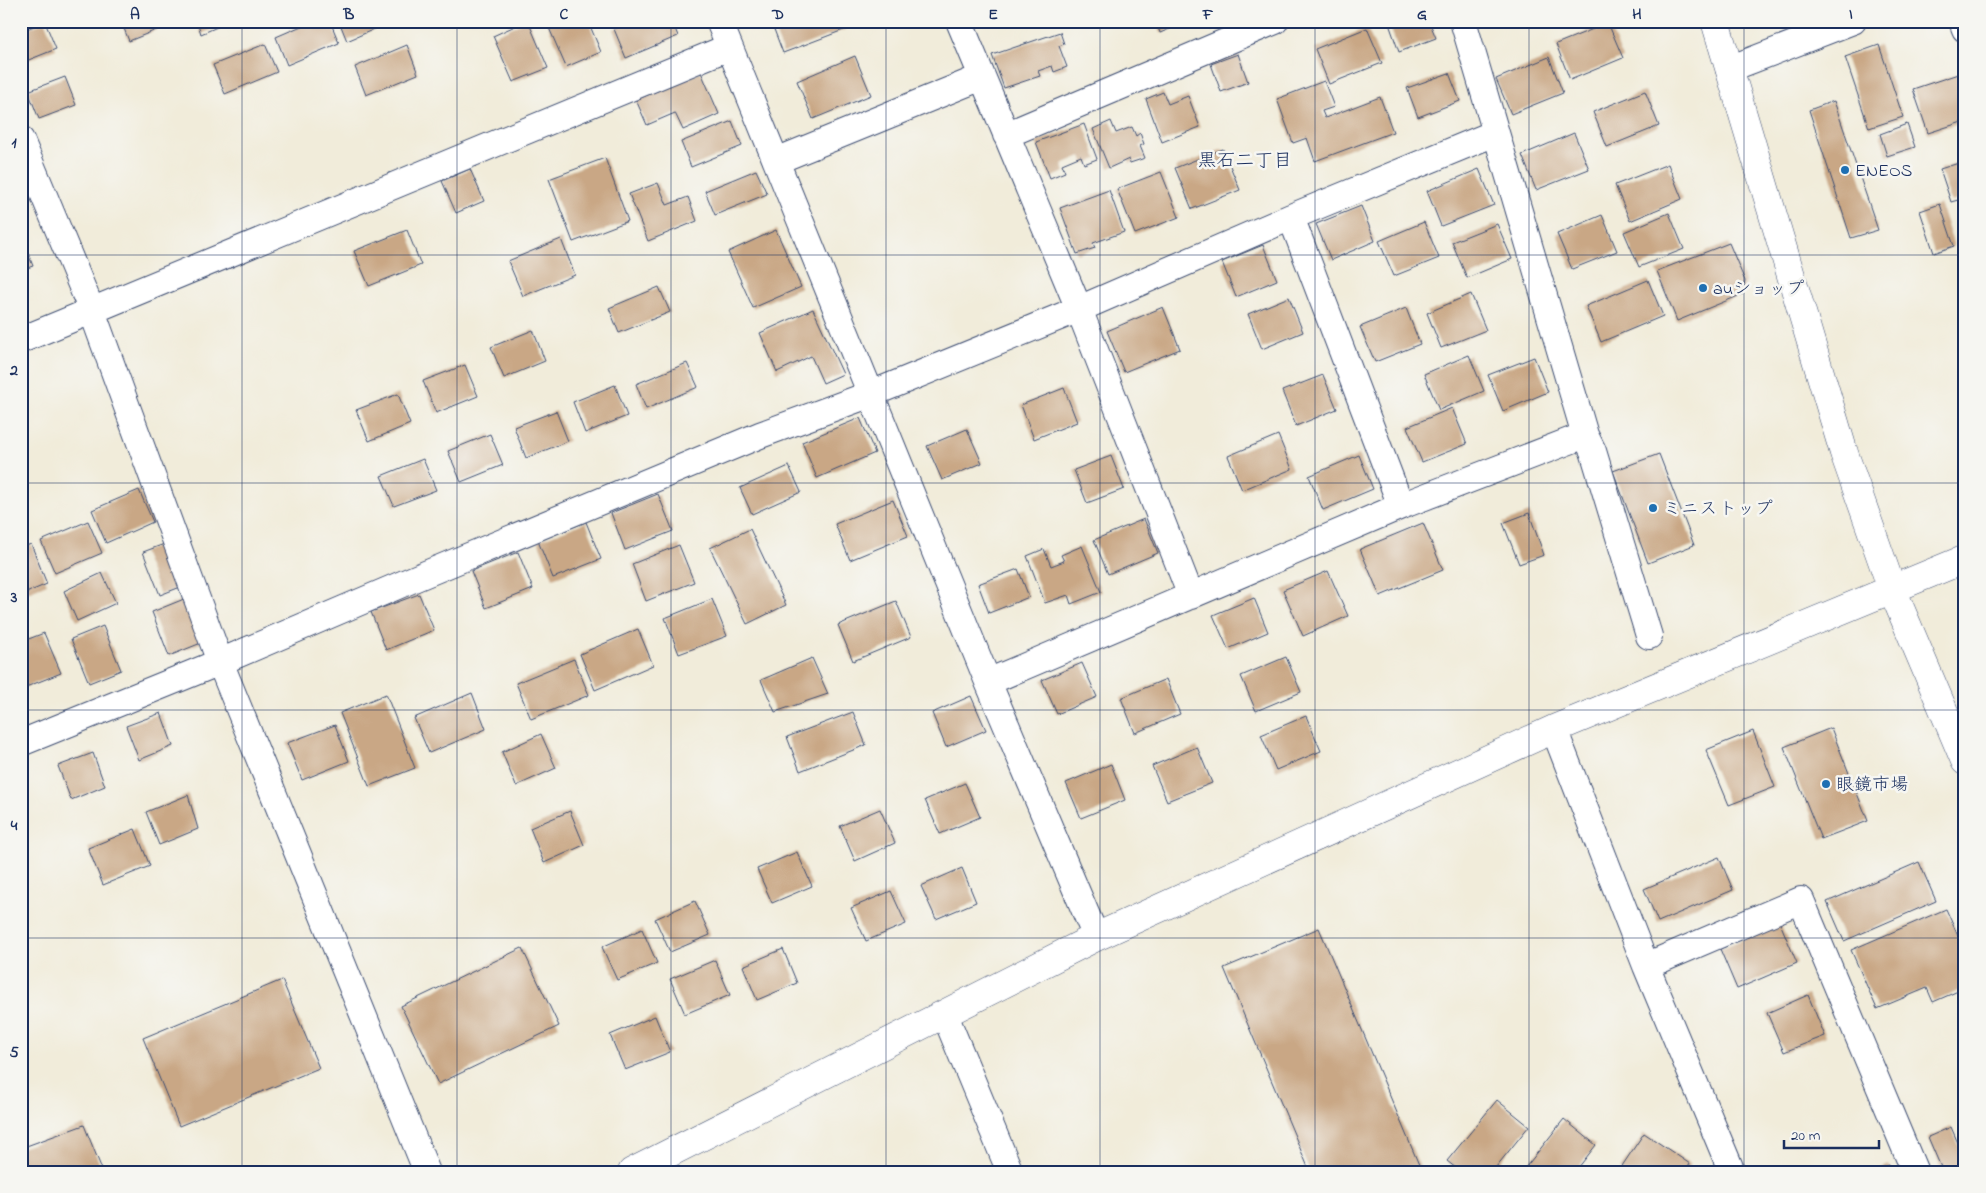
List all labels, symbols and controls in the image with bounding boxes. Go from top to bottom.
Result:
text: A [130,3,140,27]
text: B [343,3,355,27]
text: C [560,3,569,27]
text: D [771,3,784,27]
text: E [988,3,998,27]
text: F [1202,3,1214,27]
text: G [1417,3,1427,27]
text: H [1632,3,1642,27]
text: I [1849,3,1853,27]
text: 1 [11,131,17,155]
district label: 黒石二丁目 [1197,148,1293,175]
place label: ENEOS [1855,159,1912,185]
marker: ENEOS [1839,164,1851,176]
place label: auショップ [1713,277,1804,303]
marker: auショップ [1697,282,1709,294]
text: 2 [9,359,18,383]
place label: ミニストップ [1663,497,1773,523]
marker: ミニストップ [1647,502,1659,514]
text: 3 [10,586,18,610]
place label: 眼鏡市場 [1836,773,1908,799]
marker: 眼鏡市場 [1820,778,1832,790]
text: 4 [10,814,18,838]
text: 5 [9,1041,19,1065]
scale bar [1784,1118,1878,1150]
text: 20 m [1791,1125,1821,1147]

